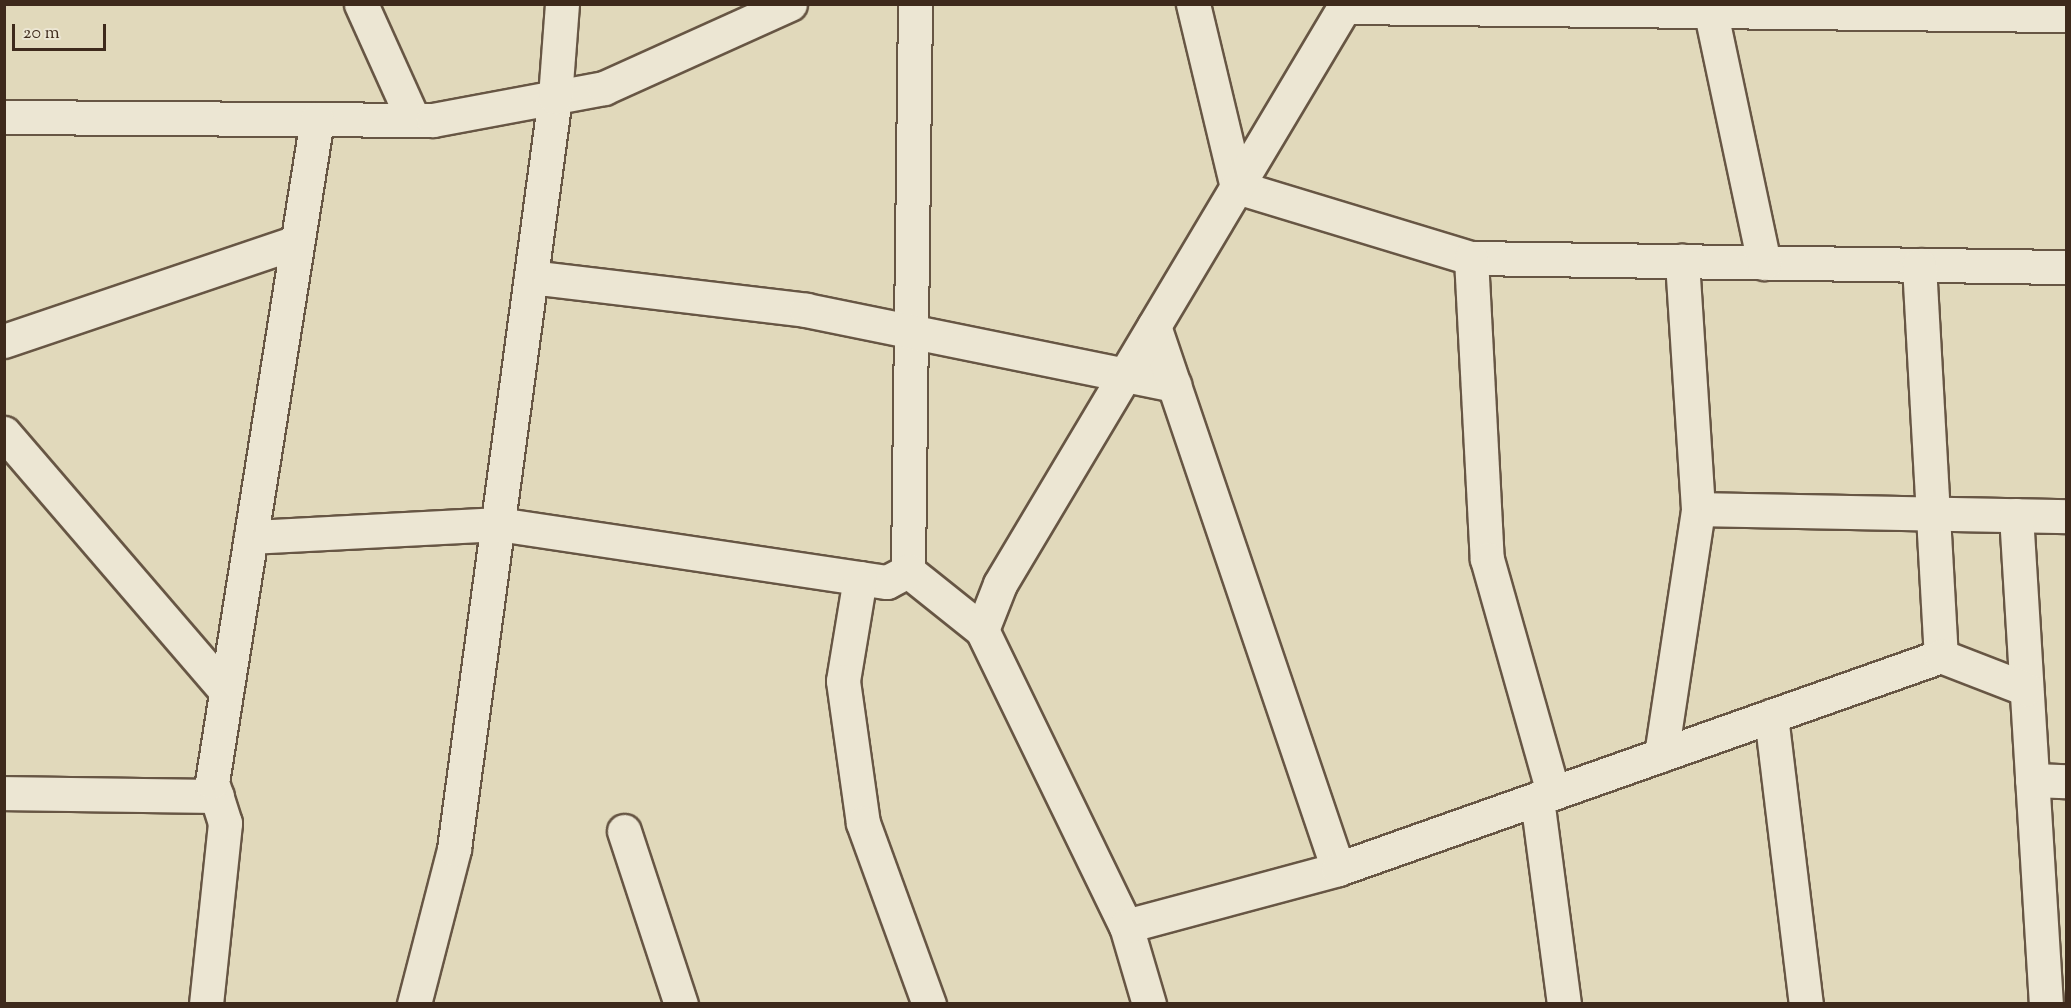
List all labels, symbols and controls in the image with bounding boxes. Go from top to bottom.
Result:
scale bar [15,12,110,50]
text: 20 m [23,21,60,47]

